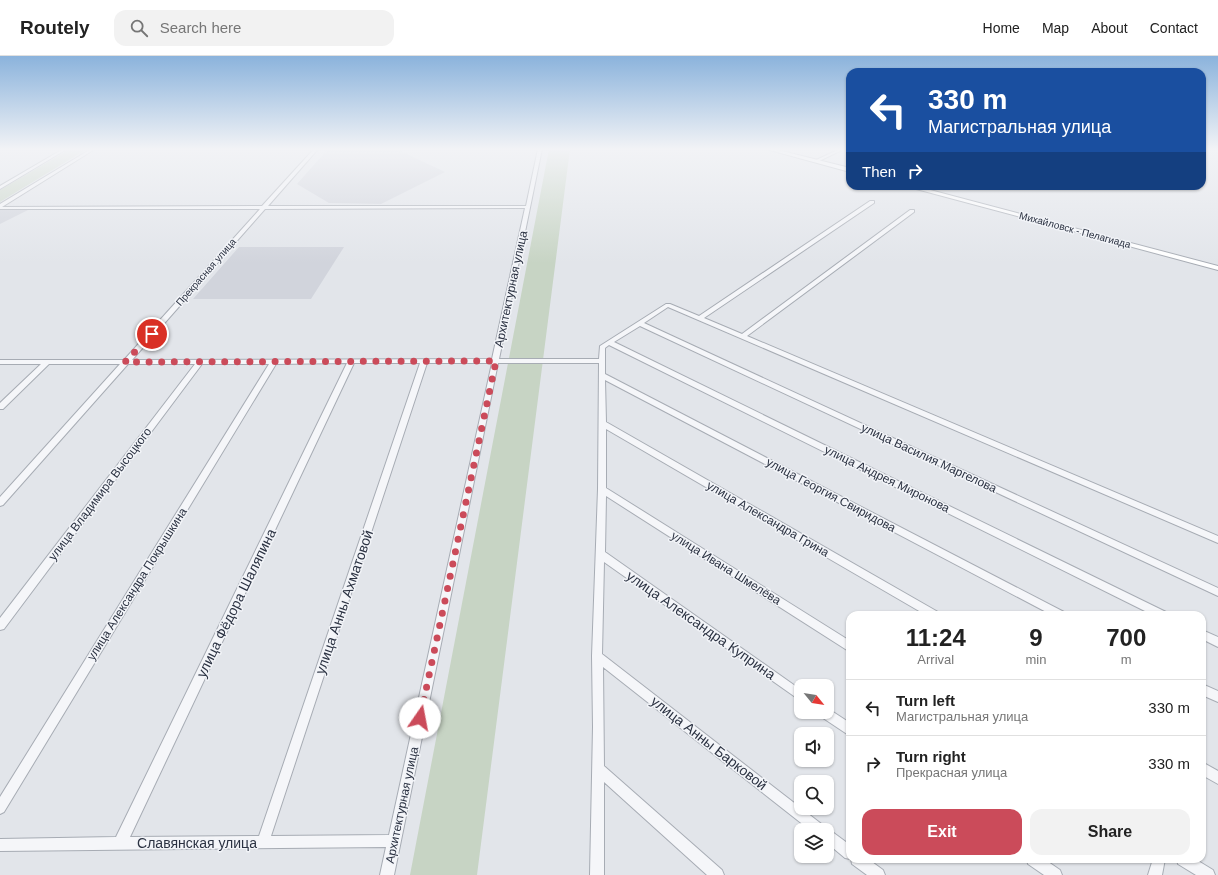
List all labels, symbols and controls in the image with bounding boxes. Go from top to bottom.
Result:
search box [114,10,394,46]
text: Routely [20,17,90,38]
icon: search [128,17,150,39]
text: Search here [160,19,241,36]
text: Home [983,20,1020,36]
text: Map [1042,20,1069,36]
text: About [1091,20,1128,36]
text: Contact [1150,20,1198,36]
icon: left [862,84,914,136]
text: 330 m [928,84,1007,115]
text: Магистральная улица [928,117,1111,137]
icon: right [904,160,926,182]
text: Then [862,163,896,180]
street label: Михайловск - Пелагиада [1018,210,1132,250]
street label: Архитектурная улица [492,229,530,349]
street label: Прекрасная улица [174,236,239,308]
pin [135,317,169,351]
icon: arrive [141,323,163,345]
street label: улица Василия Маргелова [859,420,999,496]
street label: улица Владимира Высоцкого [46,425,155,563]
street label: улица Андрея Миронова [822,443,952,516]
street label: улица Георгия Свиридова [764,455,898,535]
street label: улица Александра Грина [704,478,832,560]
street label: улица Александра Покрышкина [84,505,190,663]
street label: улица Фёдора Шаляпина [193,526,279,680]
street label: улица Анны Ахматовой [312,528,376,676]
street label: улица Ивана Шмелёва [669,529,784,608]
street label: улица Александра Куприна [624,567,779,683]
text: 11:24 [906,624,966,651]
text: 9 [1029,624,1043,651]
text: 700 [1106,624,1146,651]
text: Arrival [917,652,954,667]
text: min [1026,652,1046,667]
text: m [1121,652,1132,667]
north arrow [794,679,834,719]
map controls [794,679,834,863]
text: Turn left [896,692,955,709]
street label: улица Анны Барковой [648,693,770,793]
position arrow [399,697,441,739]
icon: left [862,697,884,719]
text: 330 m [1148,699,1190,716]
text: Магистральная улица [896,709,1028,724]
button: sound [794,727,834,767]
street label: Архитектурная улица [383,745,421,865]
text: Turn right [896,748,966,765]
icon: right [862,753,884,775]
text: 330 m [1148,755,1190,772]
text: Прекрасная улица [896,765,1007,780]
button: search [794,775,834,815]
button: Exit [862,809,1022,855]
button: Share [1030,809,1190,855]
button: layers [794,823,834,863]
street label: Славянская улица [137,835,257,851]

